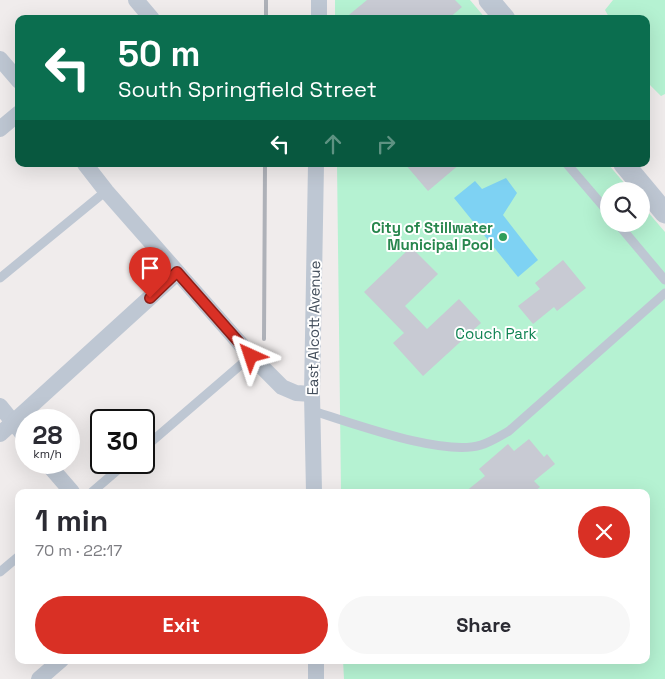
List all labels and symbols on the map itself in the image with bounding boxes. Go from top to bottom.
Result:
place label: City of Stillwater Municipal Pool [371,218,493,254]
marker: City of Stillwater Municipal Pool [497,231,509,243]
pin [129,247,171,298]
street label: East Alcott Avenue [303,260,324,396]
park label: Couch Park [455,324,537,343]
position arrow [224,329,276,381]
speed limit sign: 30 [90,409,155,474]

